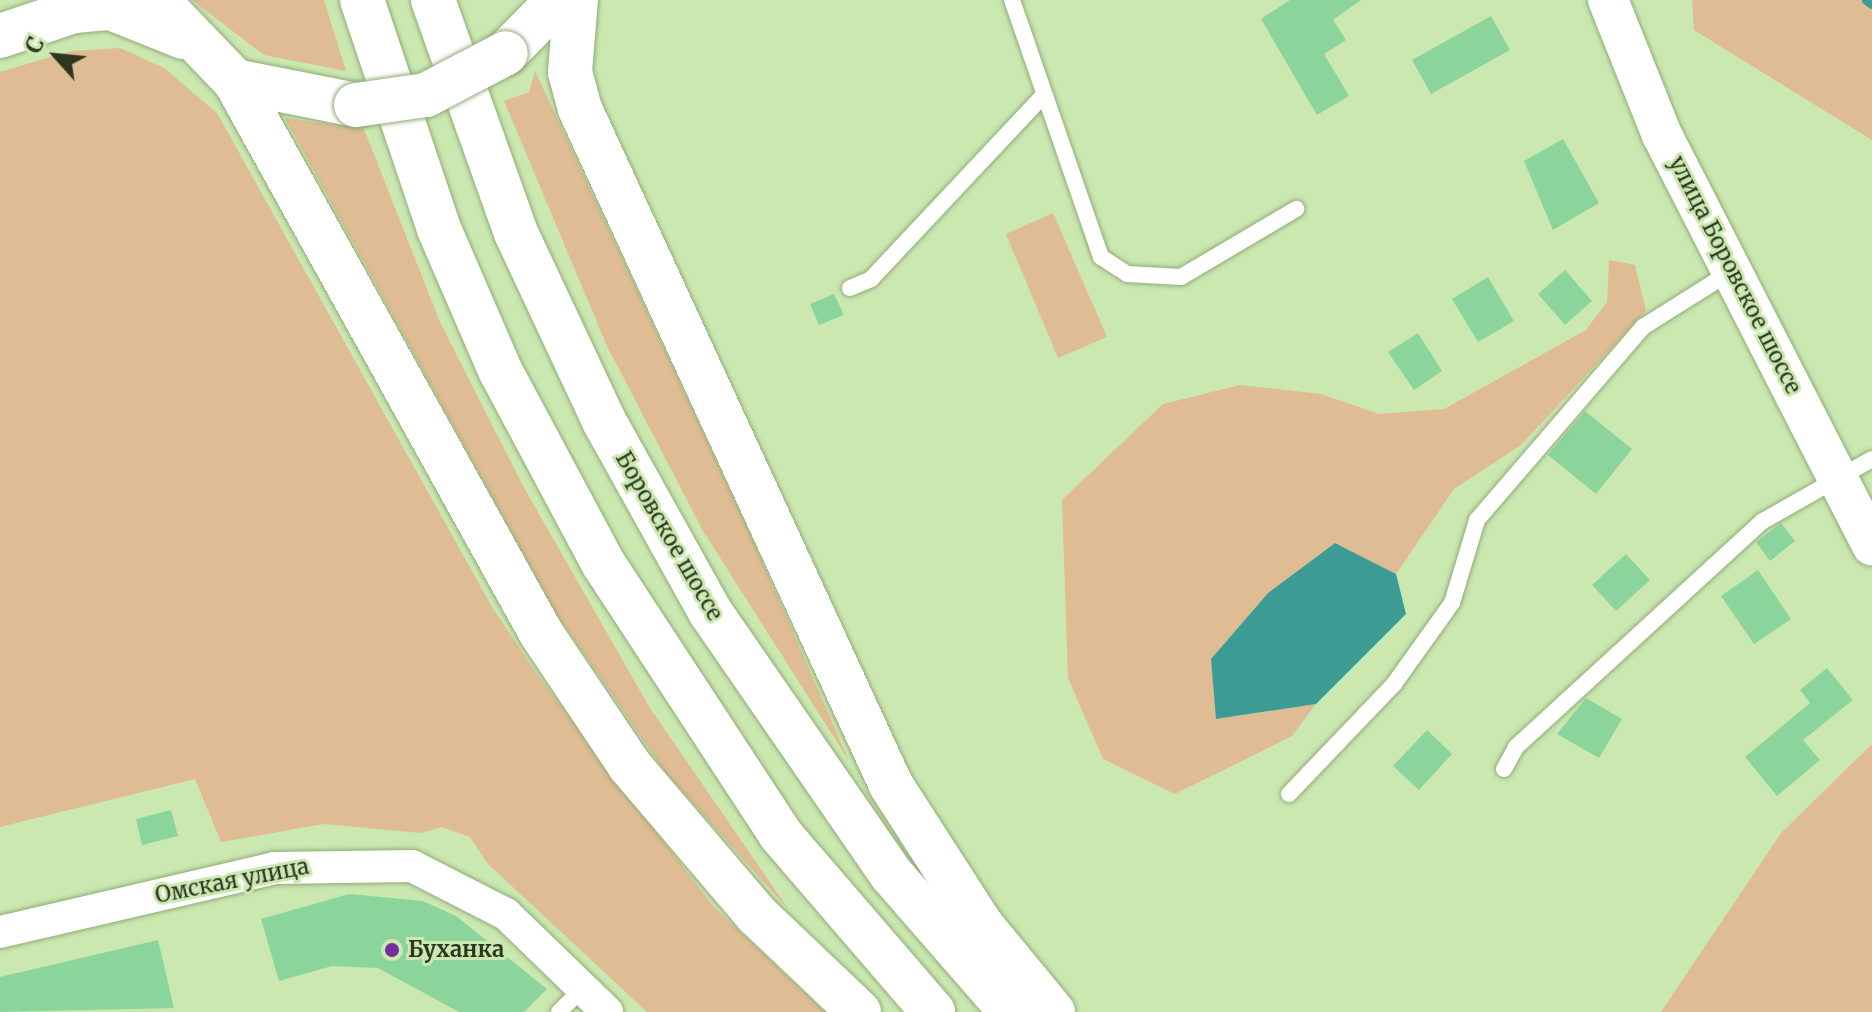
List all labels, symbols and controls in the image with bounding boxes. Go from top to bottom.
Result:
north arrow [16,16,96,96]
text: С [19,32,50,58]
street label: улица Боровское шоссе [1663,152,1807,398]
street label: Боровское шоссе [610,447,728,625]
street label: Омская улица [153,853,311,909]
place label: Буханка [408,937,504,963]
marker: Буханка [383,941,401,959]

